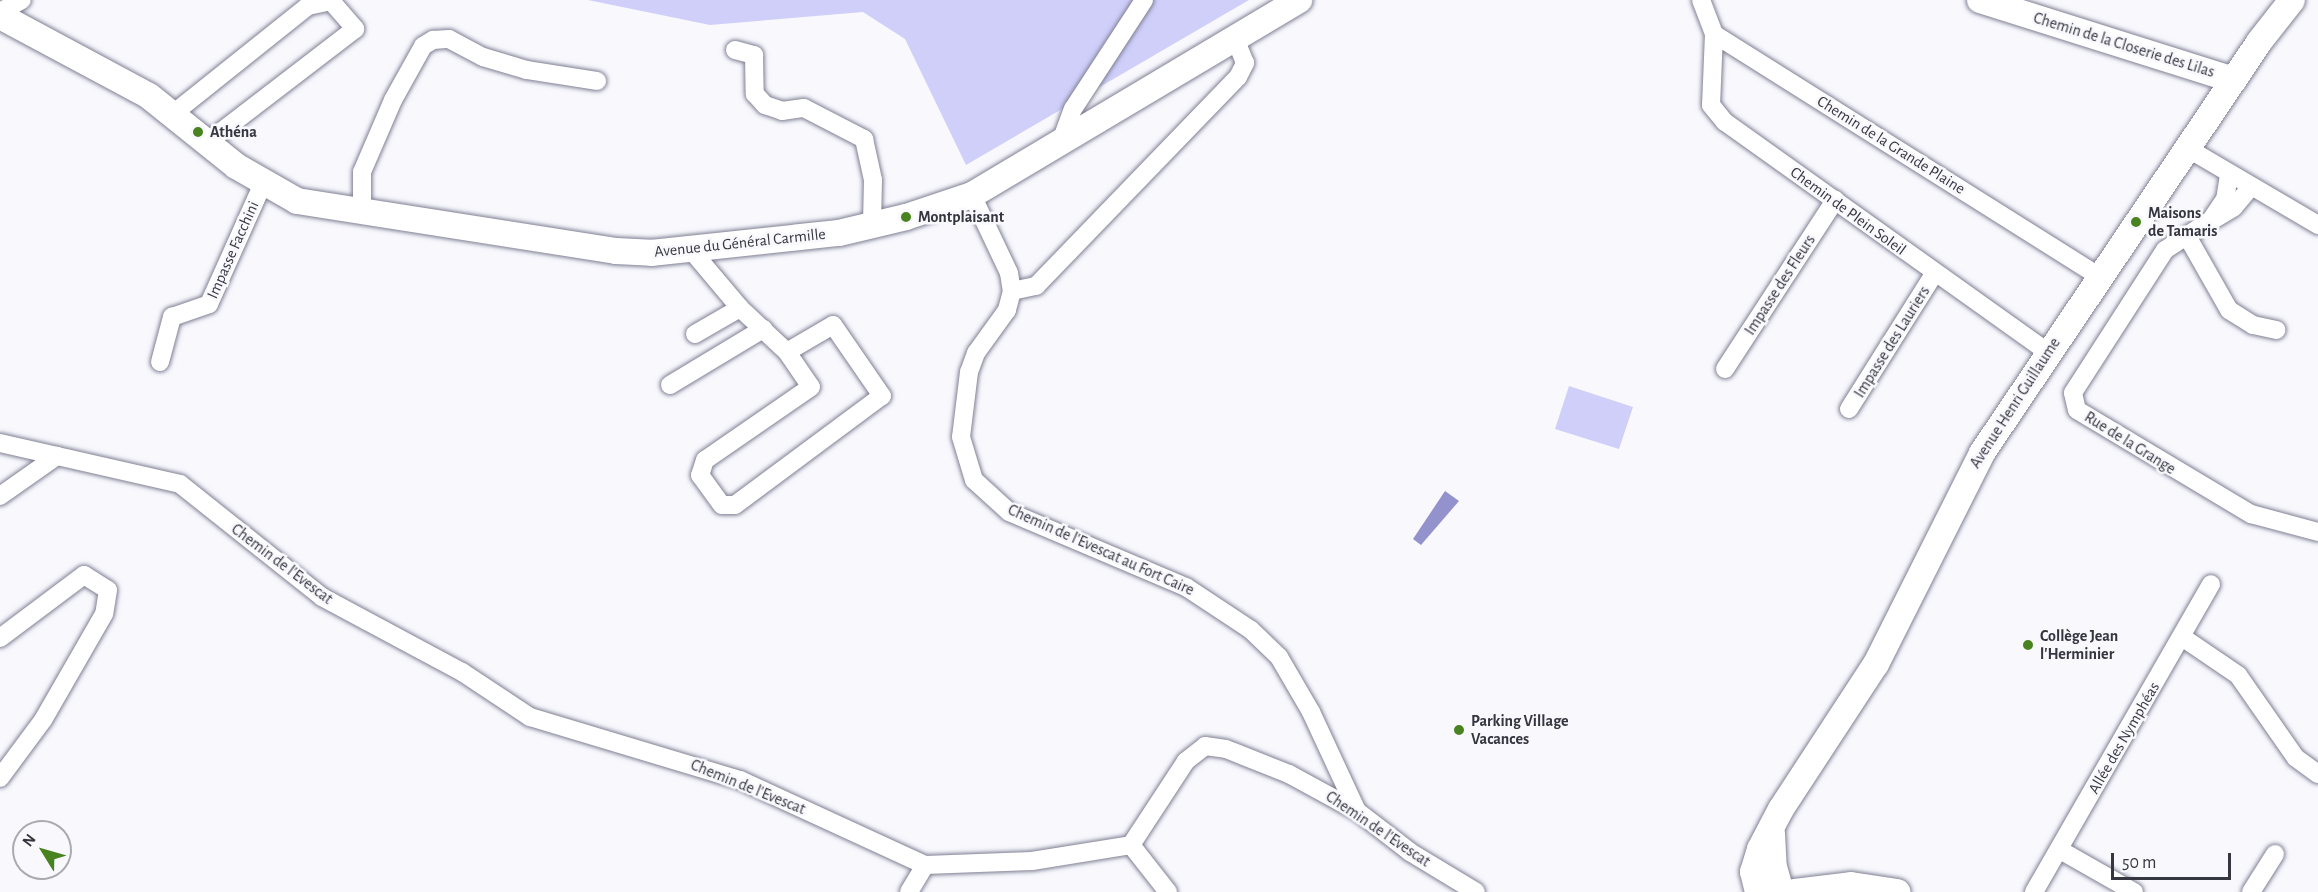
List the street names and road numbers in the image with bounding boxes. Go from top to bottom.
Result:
street label: Chemin de la Closerie des Lilas [2031,8,2217,82]
street label: Chemin de la Grande Plaine [1813,92,1969,198]
street label: Chemin de Plein Soleil [1786,163,1910,259]
street label: Impasse Facchini [203,198,263,302]
street label: Avenue du Général Carmille [653,224,827,262]
street label: Impasse des Fleurs [1740,231,1820,339]
street label: Impasse des Lauriers [1850,283,1934,401]
street label: Avenue Henri Guillaume [1966,334,2064,472]
street label: Rue de la Grange [2081,407,2179,479]
street label: Chemin de l'Evescat au Fort Caire [1005,500,1197,600]
street label: Chemin de l'Evescat [227,520,337,608]
street label: Allée des Nymphéas [2084,679,2164,797]
street label: Chemin de l'Evescat [688,755,808,819]
street label: Chemin de l'Evescat [1322,787,1434,871]

